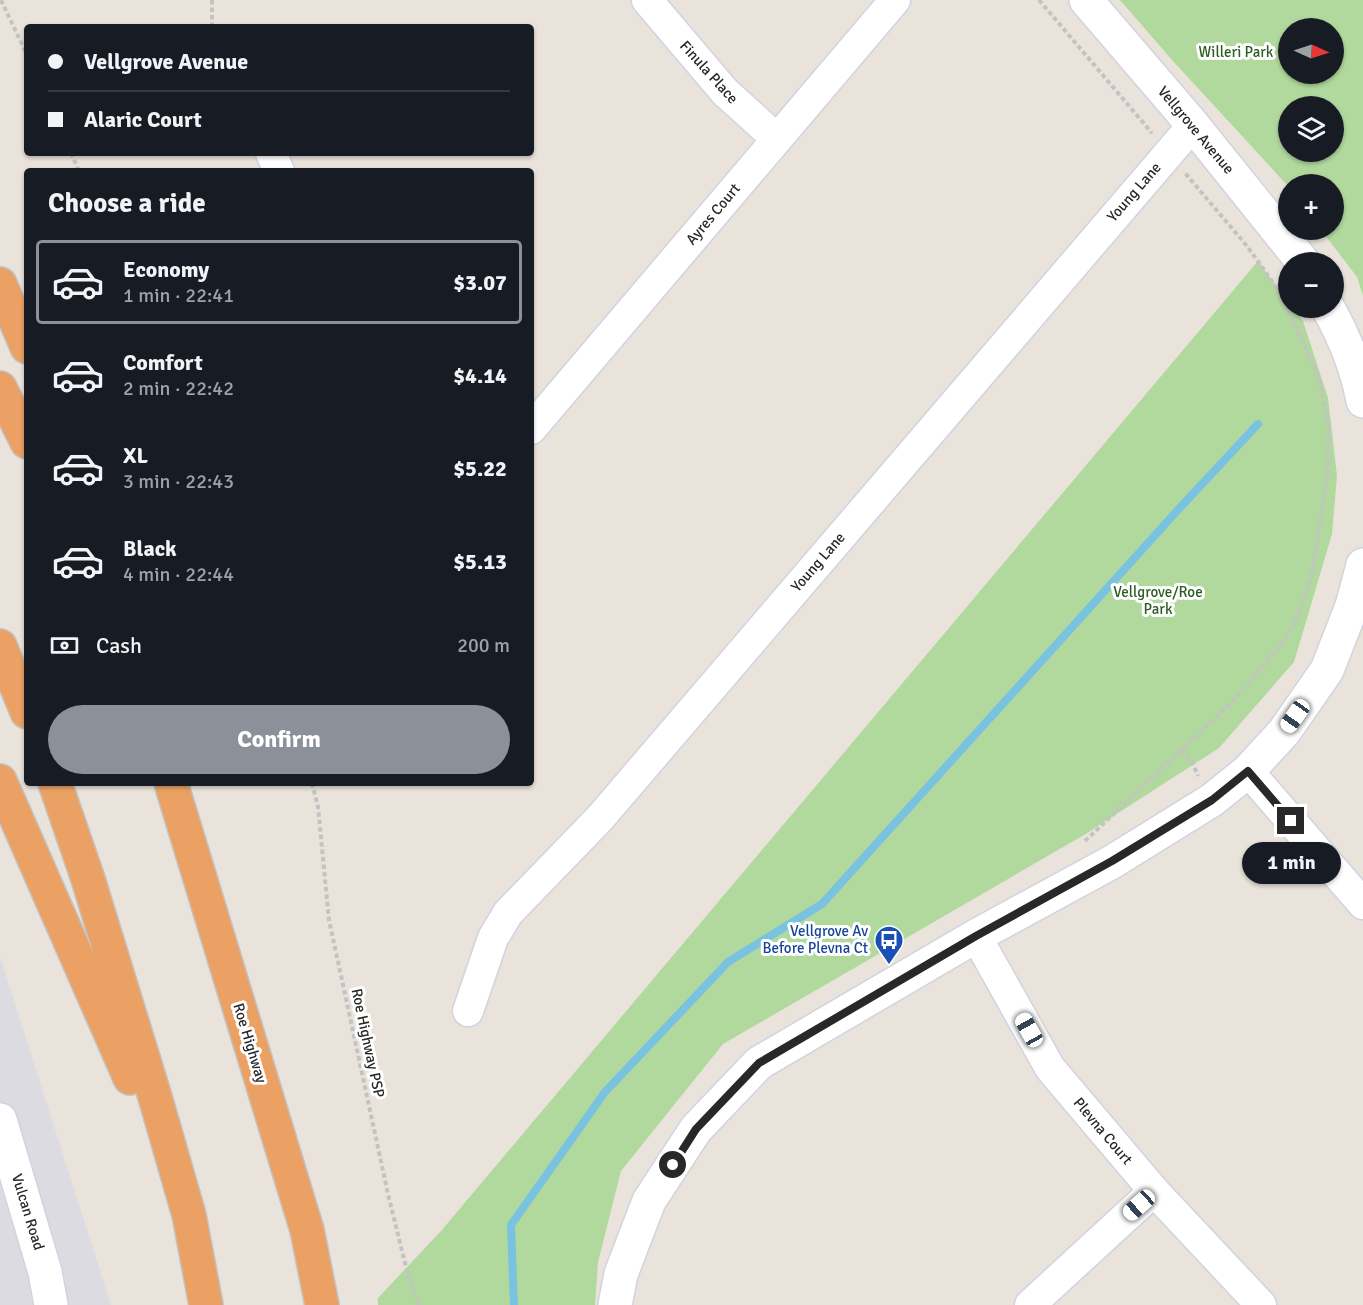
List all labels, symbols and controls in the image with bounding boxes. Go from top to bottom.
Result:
north arrow [1278,18,1344,84]
map controls [1278,18,1344,318]
street label: Finula Place [676,37,742,107]
park label: Willeri Park [1199,43,1274,61]
text: Vellgrove Avenue [84,48,248,75]
street label: Vellgrove Avenue [1154,82,1238,178]
button: layers [1278,96,1344,162]
text: Alaric Court [84,106,202,133]
street label: Young Lane [1103,159,1165,225]
button: + [1278,174,1344,240]
street label: Ayres Court [682,180,744,248]
text: Choose a ride [48,187,206,220]
button: − [1278,252,1344,318]
icon: car [51,255,105,309]
text: Economy [123,256,209,283]
text: $3.07 [453,269,507,296]
text: 1 min · 22:41 [123,283,234,308]
icon: car [51,348,105,402]
text: Comfort [123,349,203,376]
text: $4.14 [453,362,507,389]
text: 2 min · 22:42 [123,376,234,401]
icon: car [51,441,105,495]
text: XL [123,442,148,469]
text: $5.22 [453,455,507,482]
text: 3 min · 22:43 [123,469,234,494]
street label: Young Lane [787,529,849,595]
icon: car [51,534,105,588]
text: Black [123,535,177,562]
text: $5.13 [453,548,507,575]
text: 4 min · 22:44 [123,562,234,587]
park label: Vellgrove/Roe Park [1113,583,1203,618]
icon: cash [48,629,81,662]
text: Cash [96,632,142,659]
text: 200 m [457,633,510,658]
car [1277,696,1313,736]
button: Confirm [48,705,510,774]
route end [1277,807,1304,834]
callout: 1 min [1242,842,1340,884]
text: 1 min [1267,850,1316,875]
place label: Vellgrove Av Before Plevna Ct [762,922,868,957]
bus stop icon: Vellgrove Av Before Plevna Ct [873,924,905,966]
street label: Roe Highway PSP [348,987,388,1099]
street label: Roe Highway [229,1001,271,1085]
car [1012,1010,1046,1050]
street label: Plevna Court [1070,1094,1136,1168]
route start [659,1151,686,1178]
street label: Vulcan Road [8,1172,48,1252]
car [1120,1186,1158,1224]

